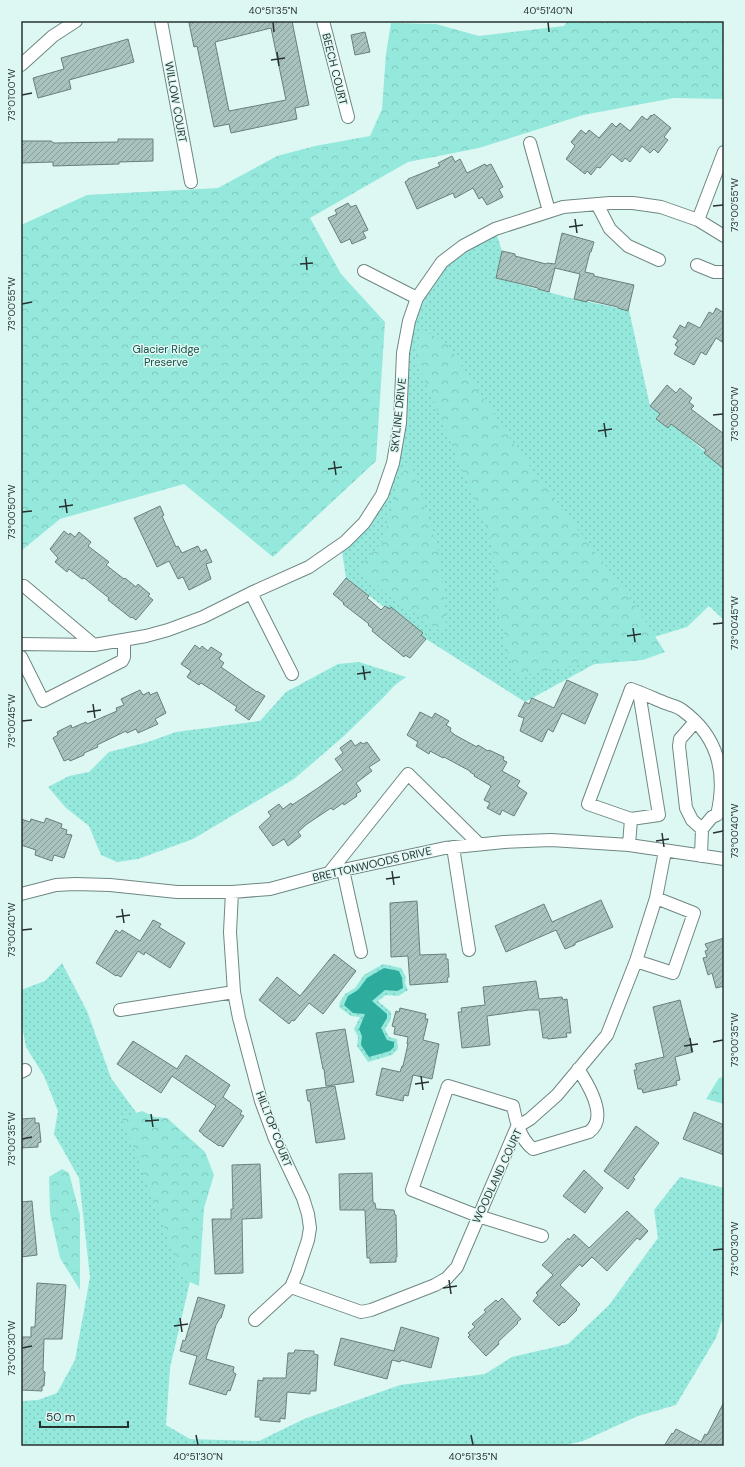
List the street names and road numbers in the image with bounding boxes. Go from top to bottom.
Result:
street label: BEECH COURT [319,32,351,106]
street label: WILLOW COURT [162,60,190,144]
street label: SKYLINE DRIVE [387,377,409,453]
street label: BRETTONWOODS DRIVE [311,843,433,885]
street label: HILLTOP COURT [253,1089,295,1169]
street label: WOODLAND COURT [469,1127,525,1225]

